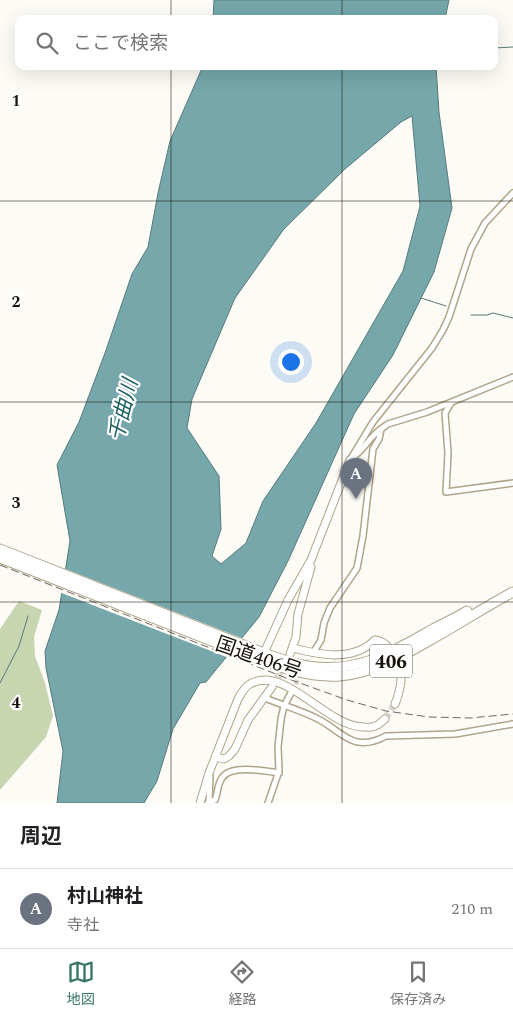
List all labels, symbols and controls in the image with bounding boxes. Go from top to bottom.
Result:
search box [15,15,498,70]
icon: search [33,29,61,57]
text: ここで検索 [73,29,168,58]
text: 1 [12,89,20,113]
text: 2 [12,290,21,314]
your location [278,349,304,375]
water label: 千曲川 [101,374,148,445]
pin: A [340,458,372,499]
text: 3 [12,491,21,515]
street label: 国道406号 [211,629,306,687]
road number: 406 [370,644,412,678]
text: 4 [12,691,21,715]
text: 周辺 [20,821,62,853]
text: 村山神社 [67,882,143,911]
text: A [30,897,42,921]
text: 210 m [451,897,493,921]
text: 寺社 [67,913,99,937]
tab: 地図 [67,958,95,1010]
tab: 経路 [228,958,256,1010]
tab: 保存済み [390,958,446,1010]

